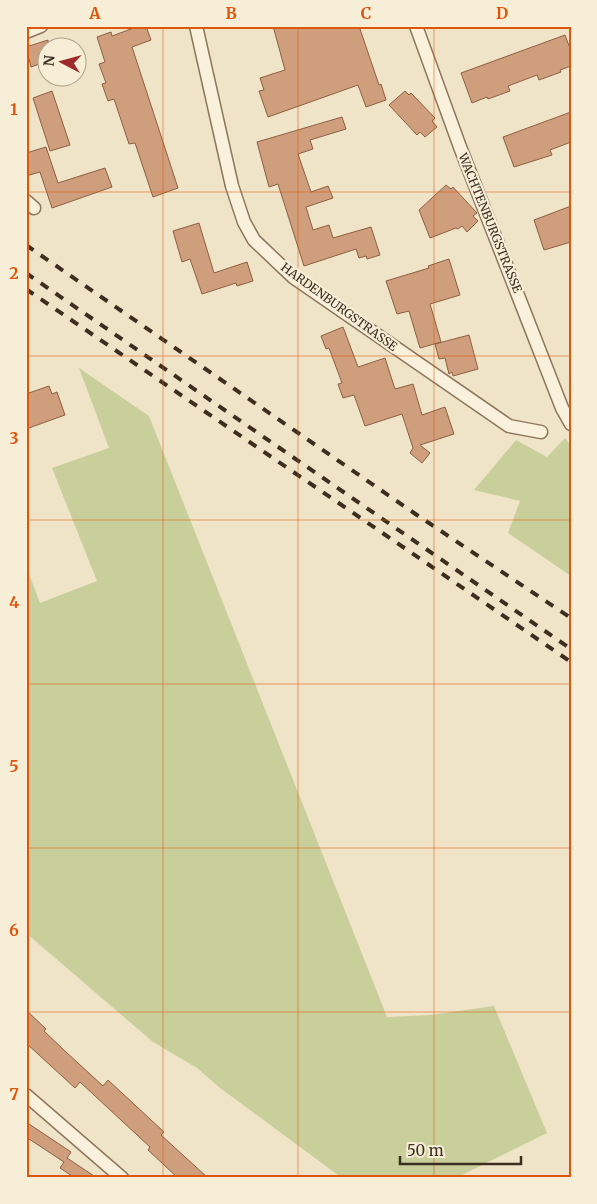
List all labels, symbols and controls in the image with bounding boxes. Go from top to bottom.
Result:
text: A [88,3,101,23]
text: B [225,3,237,23]
text: C [361,3,371,23]
text: D [496,3,508,23]
north arrow [38,38,88,88]
text: N [40,54,59,67]
text: 1 [10,99,18,119]
street label: WACHTENBURGSTRASSE [455,150,526,295]
street label: HARDENBURGSTRASSE [278,259,401,354]
text: 2 [9,263,19,283]
text: 3 [9,428,19,448]
text: 4 [9,592,19,612]
text: 5 [9,756,19,776]
text: 6 [9,920,19,940]
text: 7 [9,1084,19,1104]
scale bar [400,1134,521,1166]
text: 50 m [407,1141,444,1160]

